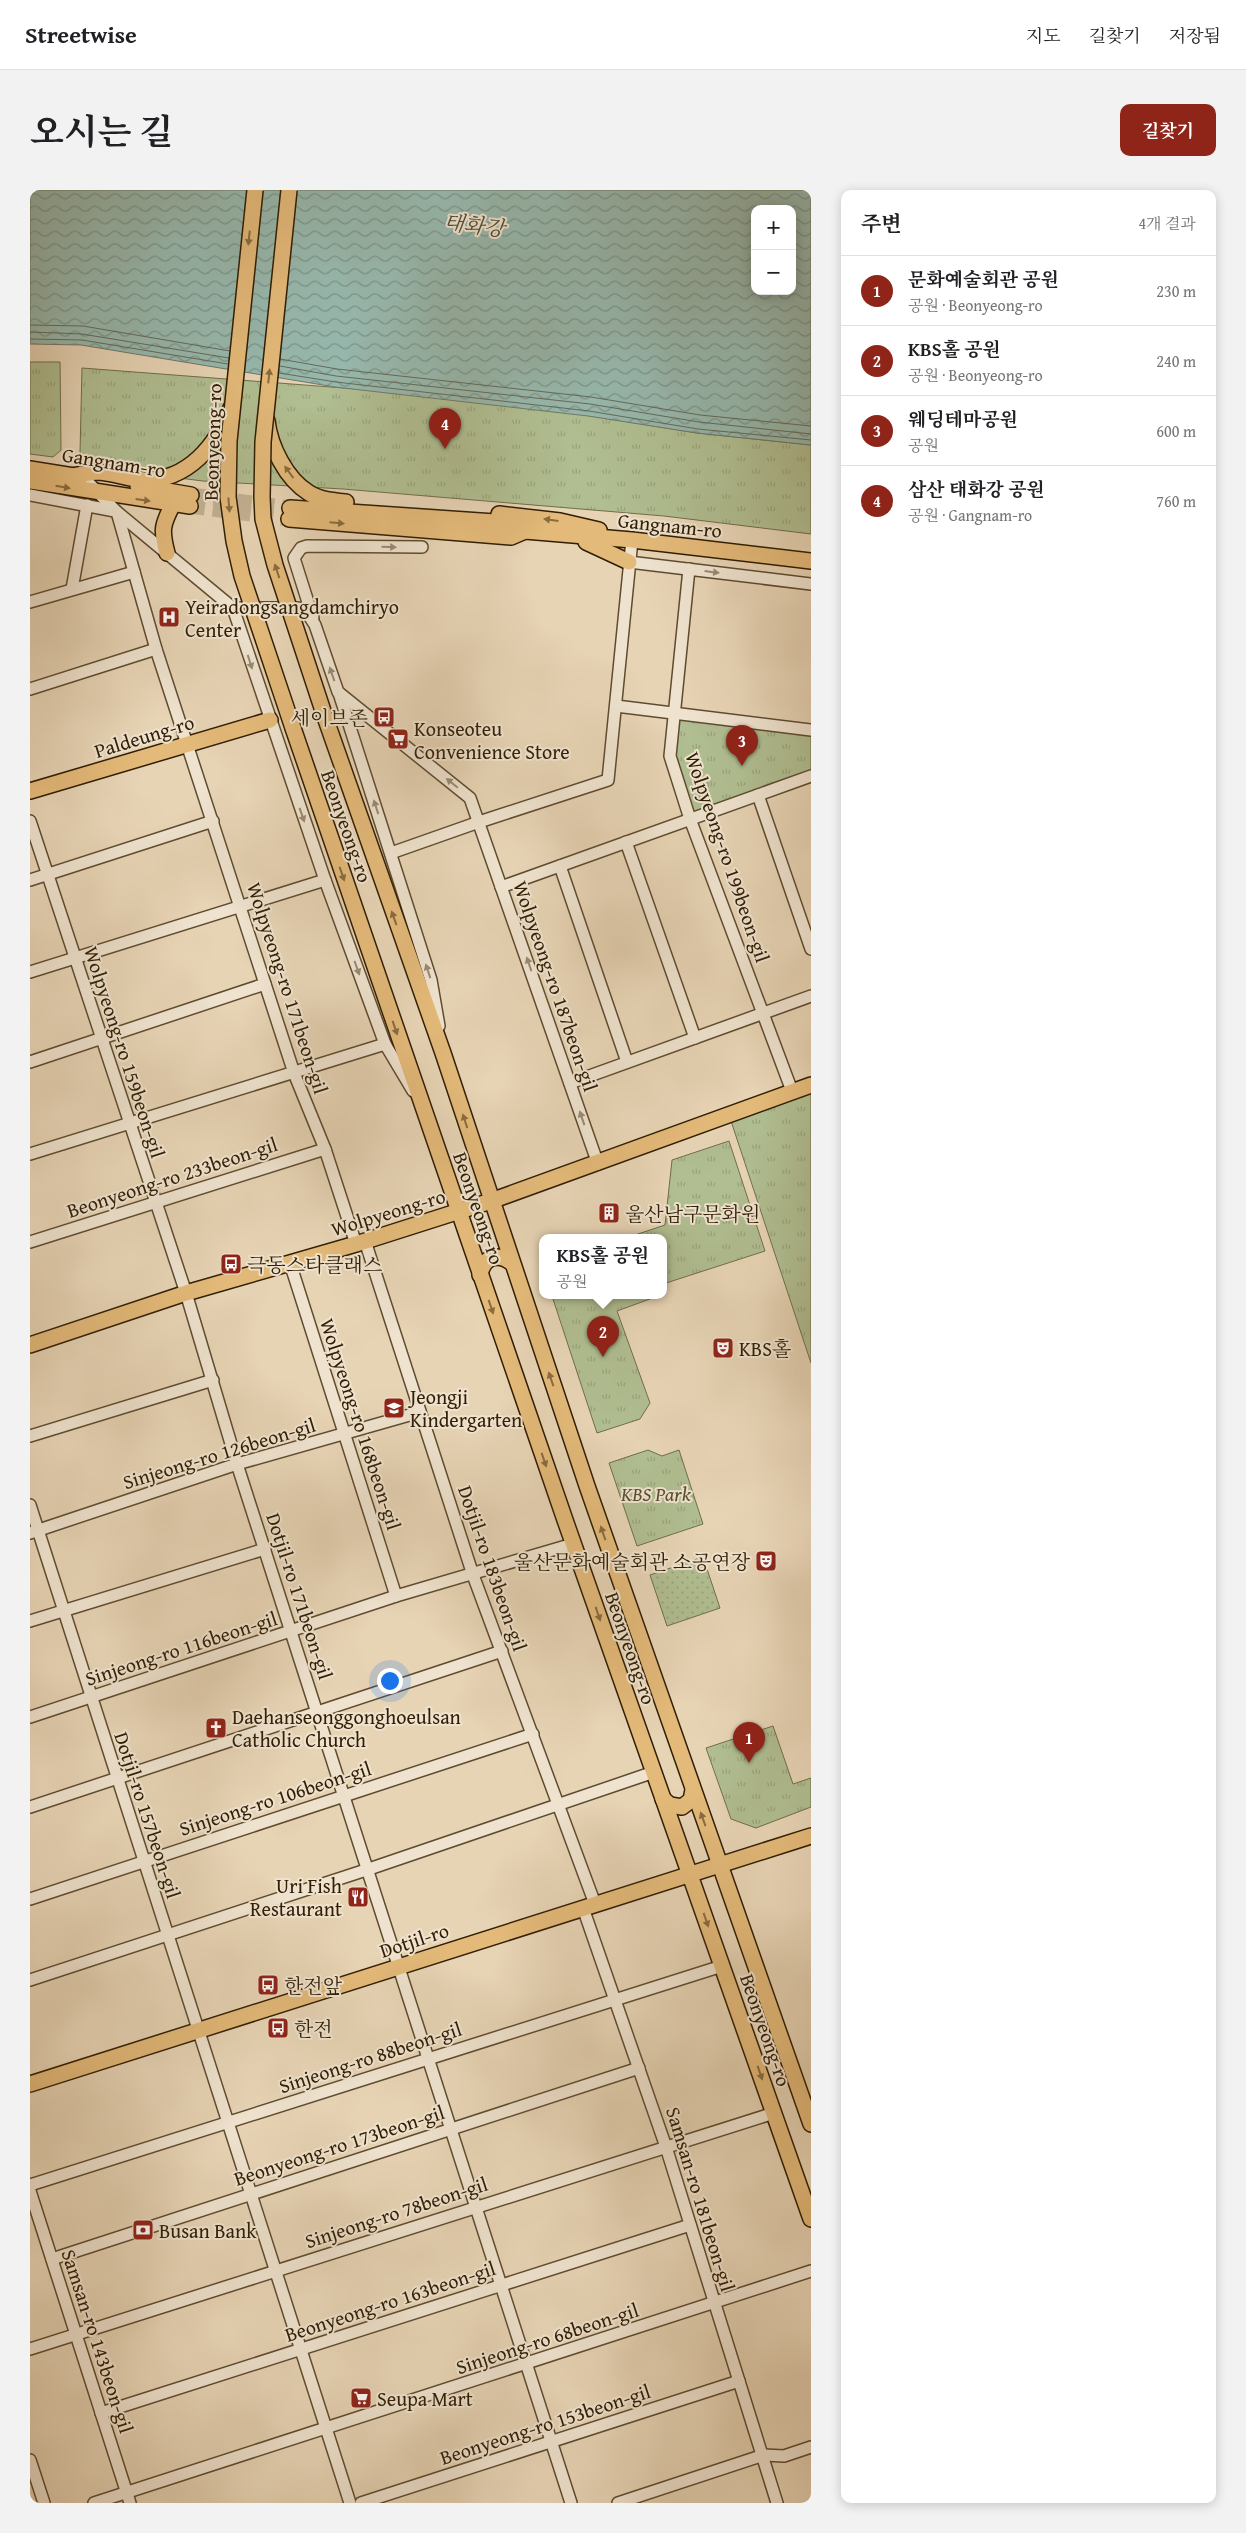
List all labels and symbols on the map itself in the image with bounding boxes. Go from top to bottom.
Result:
water label: 태화강 [442,206,509,244]
one-way arrow [245,231,253,247]
one-way arrow [266,368,274,384]
street label: Beonyeong-ro [195,383,229,501]
pin: 4 [429,408,461,449]
street label: Gangnam-ro [60,440,168,484]
one-way arrow [284,465,294,479]
one-way arrow [55,483,71,491]
one-way arrow [135,496,151,504]
one-way arrow [225,497,233,513]
street label: Gangnam-ro [617,505,723,545]
one-way arrow [542,516,558,524]
one-way arrow [329,519,345,527]
one-way arrow [381,543,397,551]
one-way arrow [272,564,280,579]
one-way arrow [705,568,721,576]
place label: Yeiradongsangdamchiryo Center [185,592,399,644]
hospital icon: Yeiradongsangdamchiryo Center [157,605,181,629]
one-way arrow [247,654,254,669]
one-way arrow [328,666,335,681]
place label: 세이브존 [291,703,368,732]
bus stop icon: 세이브존 [372,705,396,729]
street label: Paldeung-ro [91,707,197,765]
place label: Konseoteu Convenience Store [414,714,570,766]
pin: 3 [726,725,758,766]
supermarket icon: Konseoteu Convenience Store [386,727,410,751]
street label: Wolpyeong-ro 199beon-gil [678,748,778,966]
street label: Beonyeong-ro [314,766,380,886]
one-way arrow [446,777,459,788]
one-way arrow [371,799,379,814]
one-way arrow [299,808,307,823]
one-way arrow [338,867,346,882]
street label: Wolpyeong-ro 187beon-gil [506,877,606,1095]
street label: Wolpyeong-ro 171beon-gil [240,879,336,1098]
one-way arrow [390,910,398,925]
street label: Wolpyeong-ro 159beon-gil [77,943,173,1162]
one-way arrow [524,956,532,971]
one-way arrow [354,961,361,976]
one-way arrow [424,963,432,978]
one-way arrow [392,1020,399,1035]
one-way arrow [578,1110,585,1125]
one-way arrow [461,1113,469,1128]
street label: Beonyeong-ro 233beon-gil [63,1129,281,1225]
street label: Beonyeong-ro [446,1148,512,1268]
street label: Wolpyeong-ro [327,1181,449,1243]
place label: 울산남구문화원 [625,1199,760,1228]
building icon: 울산남구문화원 [597,1201,621,1225]
place label: 극동스타클래스 [247,1250,382,1279]
bus stop icon: 극동스타클래스 [219,1252,243,1276]
one-way arrow [487,1300,495,1315]
street label: Wolpyeong-ro 168beon-gil [313,1315,409,1534]
pin: 2 [587,1316,619,1357]
place label: KBS홀 [739,1334,791,1363]
theatre icon: KBS홀 [711,1336,735,1360]
one-way arrow [547,1372,554,1387]
place label: Jeongji Kindergarten [407,1382,522,1434]
school or university icon: Jeongji Kindergarten [382,1396,406,1420]
street label: Sinjeong-ro 126beon-gil [119,1410,319,1496]
one-way arrow [541,1453,549,1468]
park label: KBS Park [620,1479,692,1508]
street label: Dotjil-ro 183beon-gil [451,1481,535,1655]
street label: Dotjil-ro 171beon-gil [259,1509,341,1683]
one-way arrow [599,1525,607,1540]
place label: 울산문화예술회관 소공연장 [514,1547,751,1576]
theatre icon: 울산문화예술회관 소공연장 [754,1549,778,1573]
street label: Beonyeong-ro [598,1588,664,1708]
street label: Sinjeong-ro 116beon-gil [81,1603,281,1693]
one-way arrow [594,1607,602,1622]
your location [377,1668,403,1694]
place label: Daehanseonggonghoeulsan Catholic Church [232,1702,461,1754]
church icon: Daehanseonggonghoeulsan Catholic Church [204,1716,228,1740]
pin: 1 [733,1722,765,1763]
street label: Dotjil-ro 157beon-gil [107,1728,189,1902]
street label: Sinjeong-ro 106beon-gil [175,1753,375,1843]
one-way arrow [699,1811,706,1826]
place label: Uri Fish Restaurant [250,1871,342,1923]
restaurant icon: Uri Fish Restaurant [346,1885,370,1909]
one-way arrow [703,1912,710,1927]
street label: Dotjil-ro [376,1915,452,1965]
street label: Beonyeong-ro [733,1970,799,2090]
place label: 한전앞 [284,1971,343,2000]
bus stop icon: 한전앞 [256,1973,280,1997]
street label: Sinjeong-ro 88beon-gil [275,2014,465,2100]
place label: 한전 [294,2014,333,2043]
bus stop icon: 한전 [266,2016,290,2040]
one-way arrow [756,2066,764,2081]
street label: Beonyeong-ro 173beon-gil [230,2097,448,2193]
street label: Samsan-ro 181beon-gil [659,2103,743,2295]
street label: Sinjeong-ro 78beon-gil [301,2169,491,2255]
place label: Busan Bank [159,2216,257,2245]
bank icon: Busan Bank [131,2218,155,2242]
street label: Samsan-ro 143beon-gil [55,2245,142,2437]
street label: Beonyeong-ro 163beon-gil [281,2253,499,2349]
street label: Sinjeong-ro 68beon-gil [452,2295,642,2381]
street label: Beonyeong-ro 153beon-gil [436,2376,654,2472]
place label: Seupa Mart [377,2384,473,2413]
supermarket icon: Seupa Mart [349,2386,373,2410]

